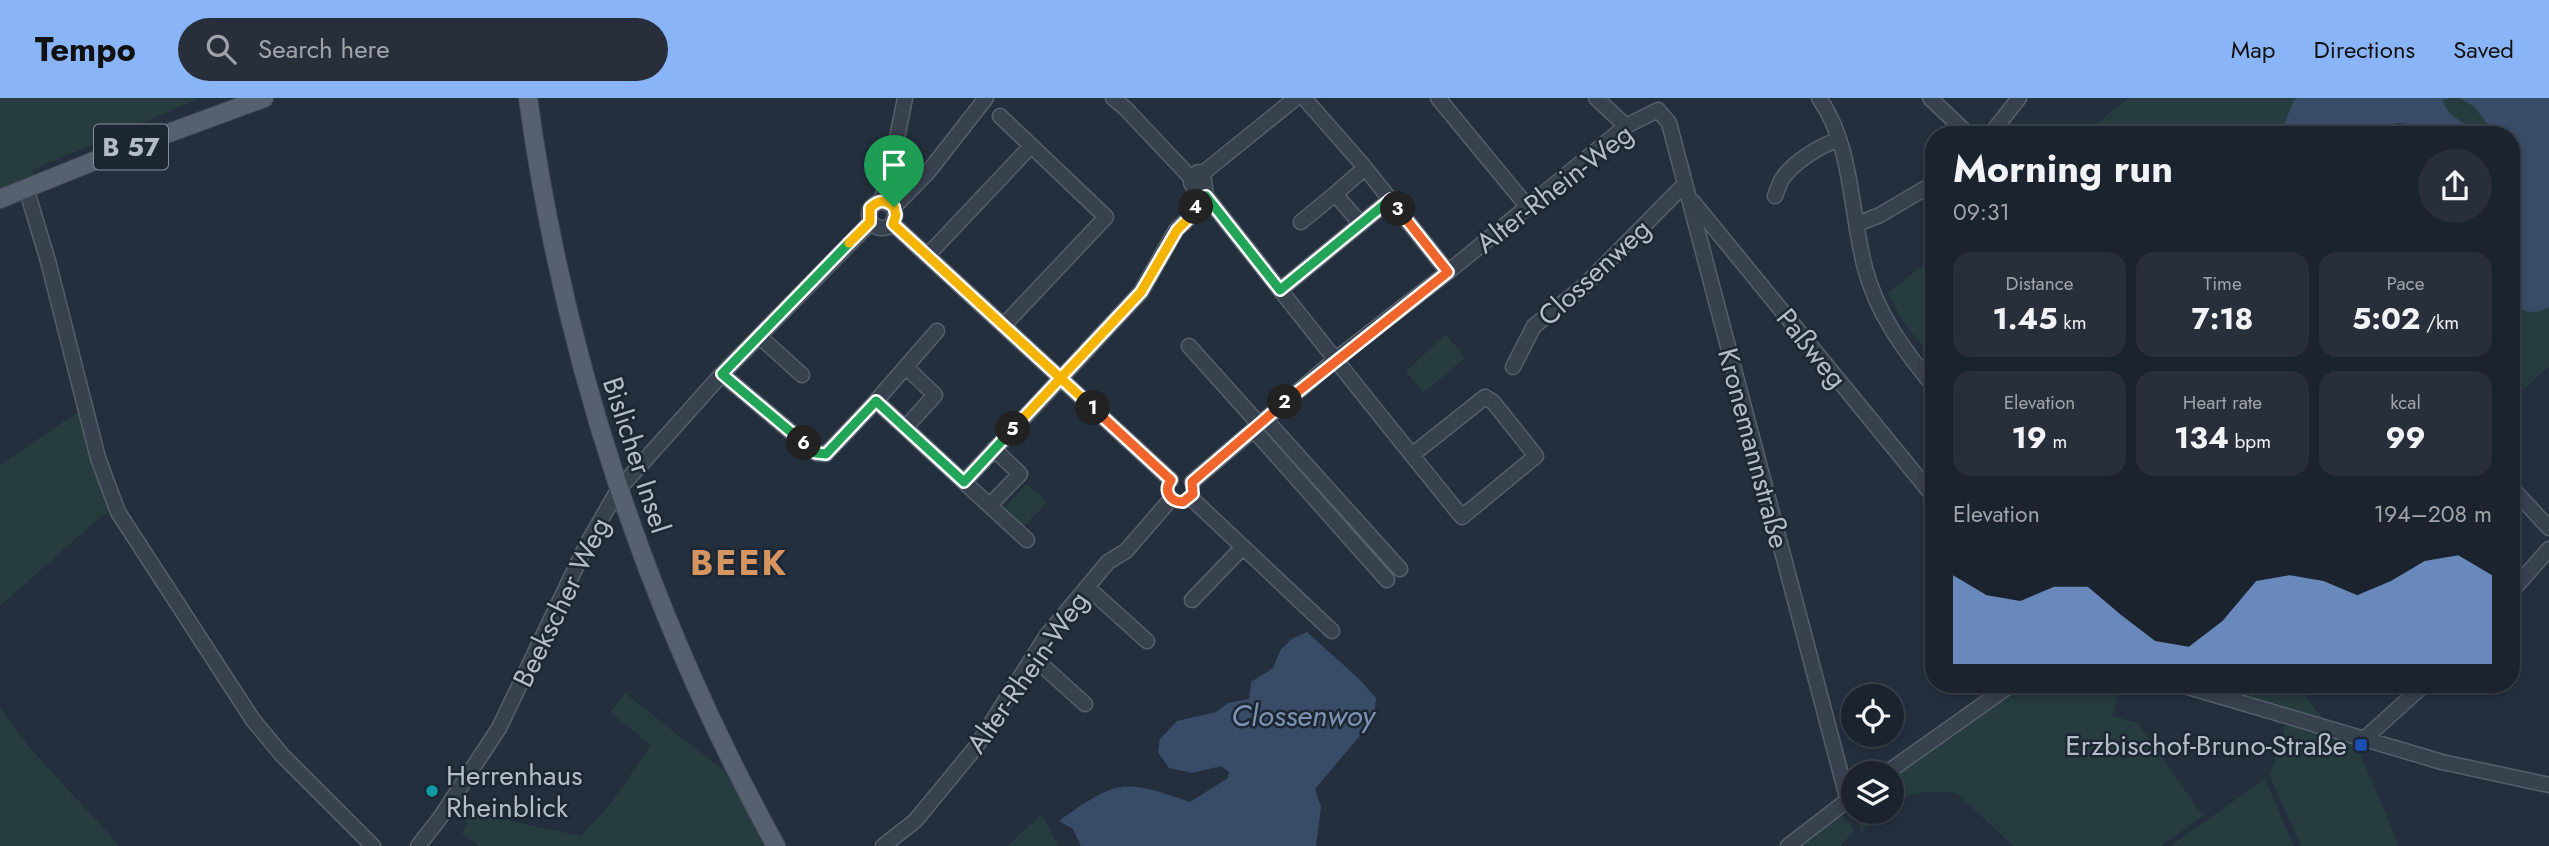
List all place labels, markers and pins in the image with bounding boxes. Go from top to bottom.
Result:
pin [864,135,924,207]
pin: 4 [1178,190,1214,224]
pin: 3 [1380,192,1416,226]
pin: 2 [1268,384,1302,420]
pin: 1 [1076,390,1110,426]
pin: 5 [996,412,1030,446]
pin: 6 [786,426,822,460]
place label: Erzbischof-Bruno-Straße [2065,725,2347,766]
marker: Erzbischof-Bruno-Straße [2353,737,2369,753]
place label: Herrenhaus Rheinblick [446,755,583,828]
marker: Herrenhaus Rheinblick [424,783,440,799]

